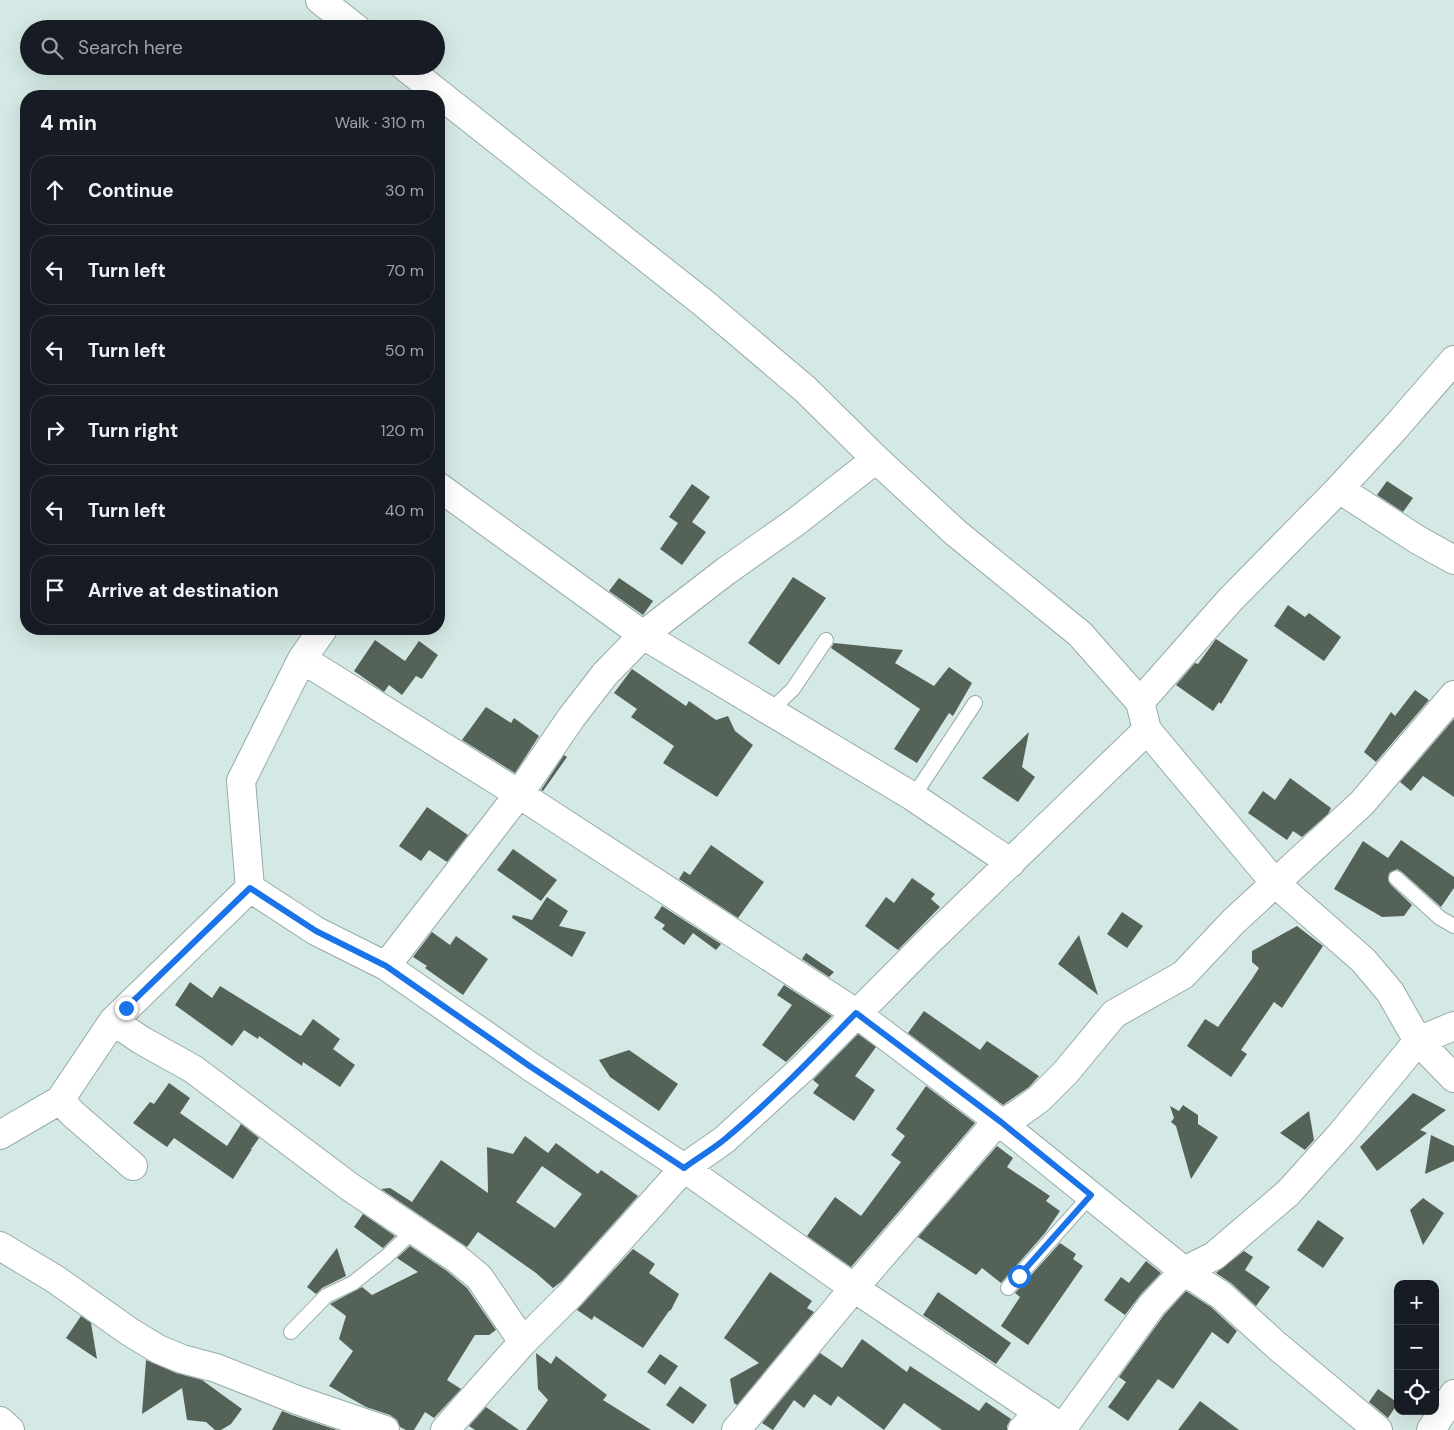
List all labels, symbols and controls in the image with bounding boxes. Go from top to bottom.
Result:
search box [20,20,445,75]
icon: search [38,34,66,62]
text: Search here [78,35,183,60]
text: 4 min [40,109,97,137]
text: Walk · 310 m [335,112,425,133]
icon: ahead [41,176,69,204]
text: Continue [88,178,174,203]
text: 30 m [385,180,424,201]
icon: left [41,256,69,284]
text: Turn left [88,258,166,283]
text: 70 m [386,260,424,281]
icon: left [41,336,69,364]
text: Turn left [88,338,166,363]
text: 50 m [385,340,424,361]
icon: right [41,416,69,444]
text: Turn right [88,418,178,443]
text: 120 m [380,420,424,441]
icon: left [41,496,69,524]
text: Turn left [88,498,166,523]
text: 40 m [385,500,424,521]
icon: arrive [41,576,69,604]
text: Arrive at destination [88,578,279,603]
route end [115,997,138,1020]
route start [1008,1265,1031,1288]
map controls [1394,1280,1439,1415]
button: + [1394,1280,1439,1325]
button: − [1394,1325,1439,1370]
button: locate [1394,1370,1439,1415]

